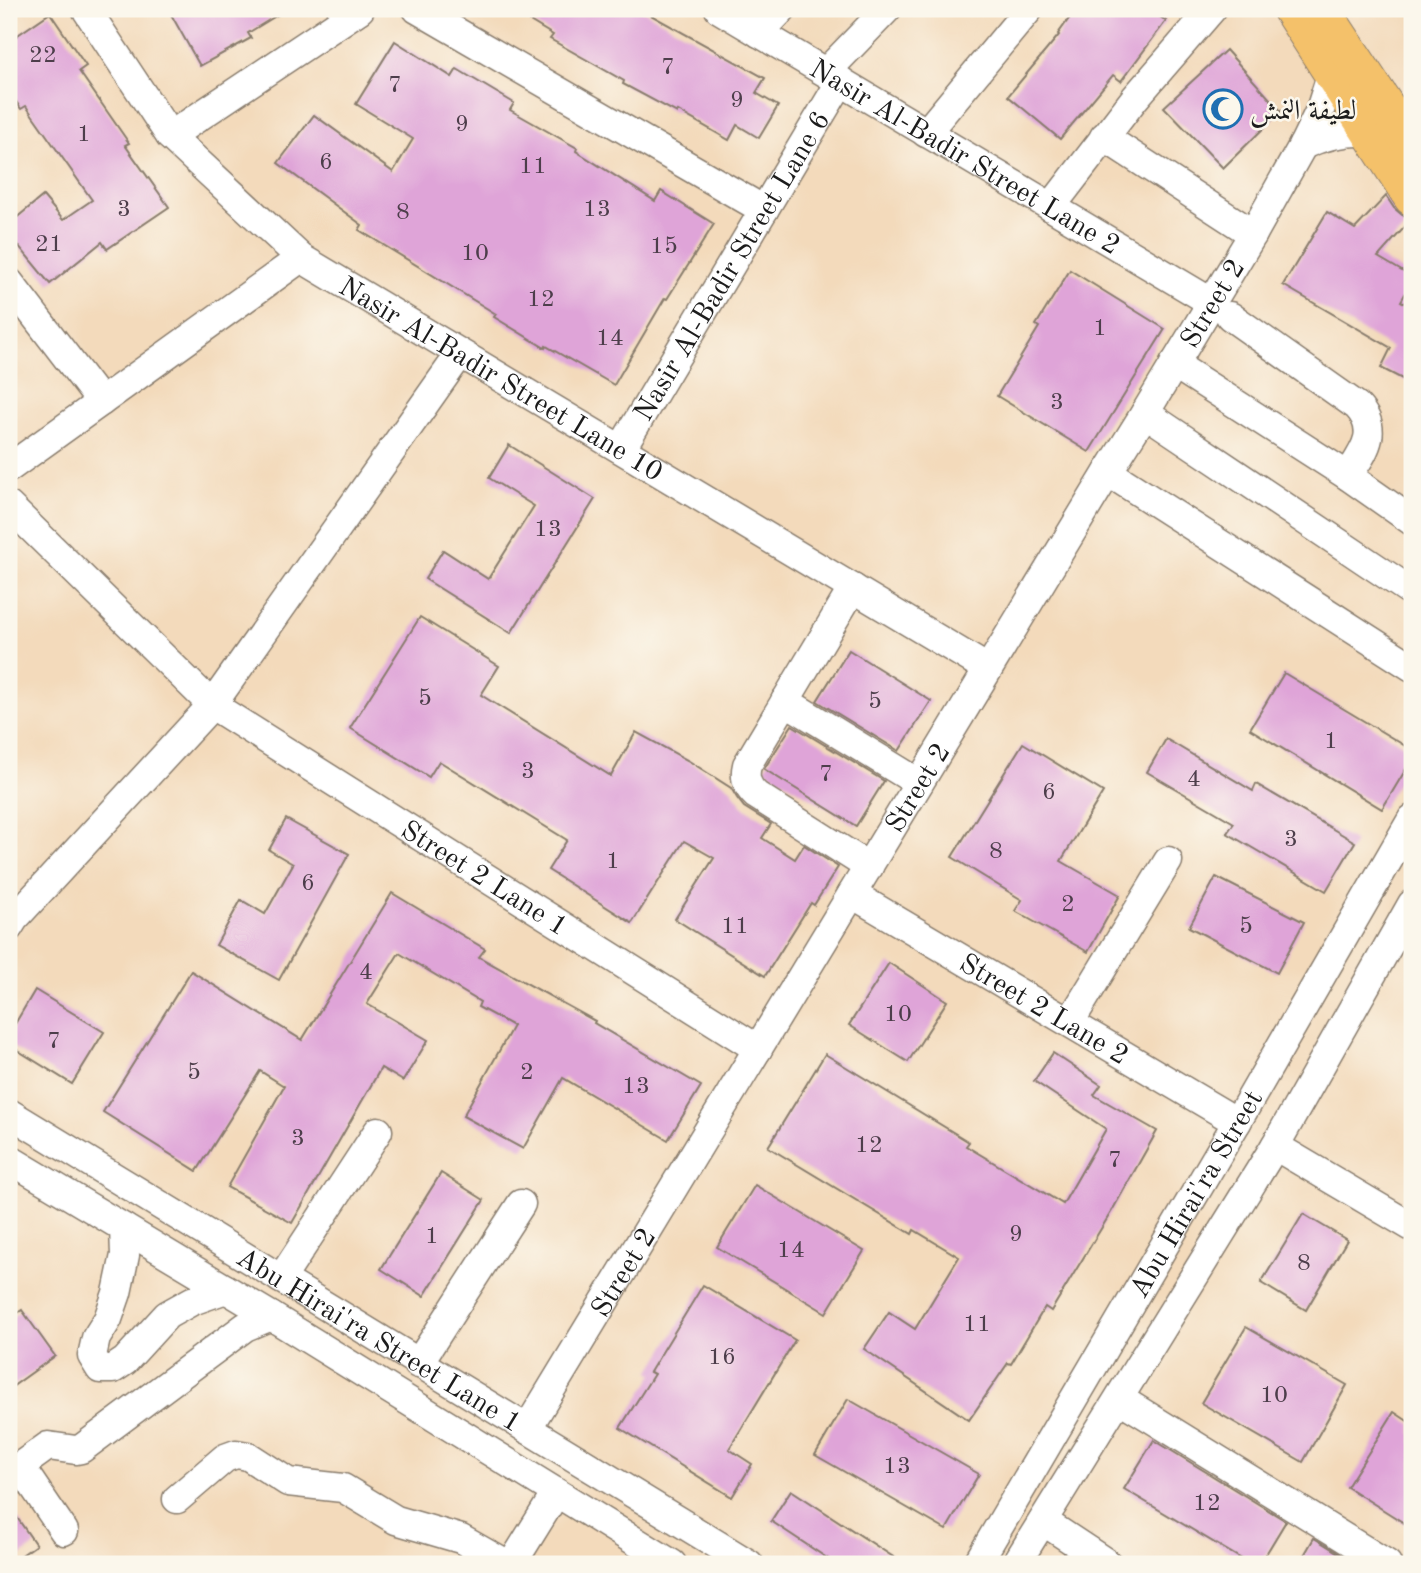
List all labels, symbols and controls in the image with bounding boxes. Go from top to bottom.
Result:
house number: 22 [29,44,57,68]
street label: Nasir Al-Badir Street Lane 2 [804,55,1124,261]
house number: 7 [661,56,675,80]
house number: 7 [388,74,402,98]
mosque icon: لطيفة النمش [1202,88,1244,130]
house number: 9 [730,89,744,113]
place label: لطيفة النمش [1250,98,1357,128]
street label: Nasir Al-Badir Street Lane 6 [630,107,837,427]
house number: 9 [455,113,469,137]
house number: 1 [77,123,91,147]
house number: 6 [319,151,333,175]
house number: 11 [519,155,547,179]
house number: 3 [117,198,131,222]
house number: 13 [583,198,611,222]
house number: 8 [396,201,410,225]
house number: 21 [35,233,63,257]
house number: 15 [650,235,678,259]
house number: 10 [461,242,489,266]
street label: Street 2 [1177,255,1252,354]
street label: Nasir Al-Badir Street Lane 10 [333,273,667,488]
house number: 12 [527,288,555,312]
house number: 1 [1093,317,1107,341]
house number: 14 [596,327,624,351]
house number: 3 [1050,391,1064,415]
house number: 13 [534,518,562,542]
house number: 5 [418,687,432,711]
house number: 5 [868,690,882,714]
house number: 1 [1324,730,1338,754]
street label: Street 2 [882,739,957,838]
house number: 3 [521,760,535,784]
house number: 7 [819,763,833,787]
house number: 4 [1187,768,1201,792]
house number: 6 [1042,781,1056,805]
street label: Street 2 Lane 1 [395,817,572,942]
house number: 3 [1284,828,1298,852]
house number: 8 [989,840,1003,864]
house number: 1 [606,850,620,874]
house number: 6 [301,872,315,896]
house number: 2 [1061,893,1075,917]
house number: 11 [721,915,749,939]
house number: 5 [1239,915,1253,939]
street label: Street 2 Lane 2 [954,950,1132,1071]
house number: 4 [359,961,373,985]
house number: 10 [884,1003,912,1027]
house number: 7 [47,1030,61,1054]
house number: 5 [187,1061,201,1085]
house number: 2 [520,1061,534,1085]
house number: 13 [622,1075,650,1099]
street label: Abu Hirai'ra Street [1126,1086,1269,1303]
house number: 3 [291,1127,305,1151]
house number: 12 [855,1134,883,1158]
house number: 7 [1108,1149,1122,1173]
house number: 9 [1009,1223,1023,1247]
street label: Street 2 [588,1224,663,1323]
house number: 1 [425,1225,439,1249]
house number: 14 [777,1239,805,1263]
street label: Abu Hirai'ra Street Lane 1 [231,1244,525,1439]
house number: 8 [1297,1252,1311,1276]
house number: 11 [963,1313,991,1337]
house number: 16 [708,1346,736,1370]
house number: 10 [1260,1384,1288,1408]
house number: 13 [883,1455,911,1479]
house number: 12 [1193,1492,1221,1516]

